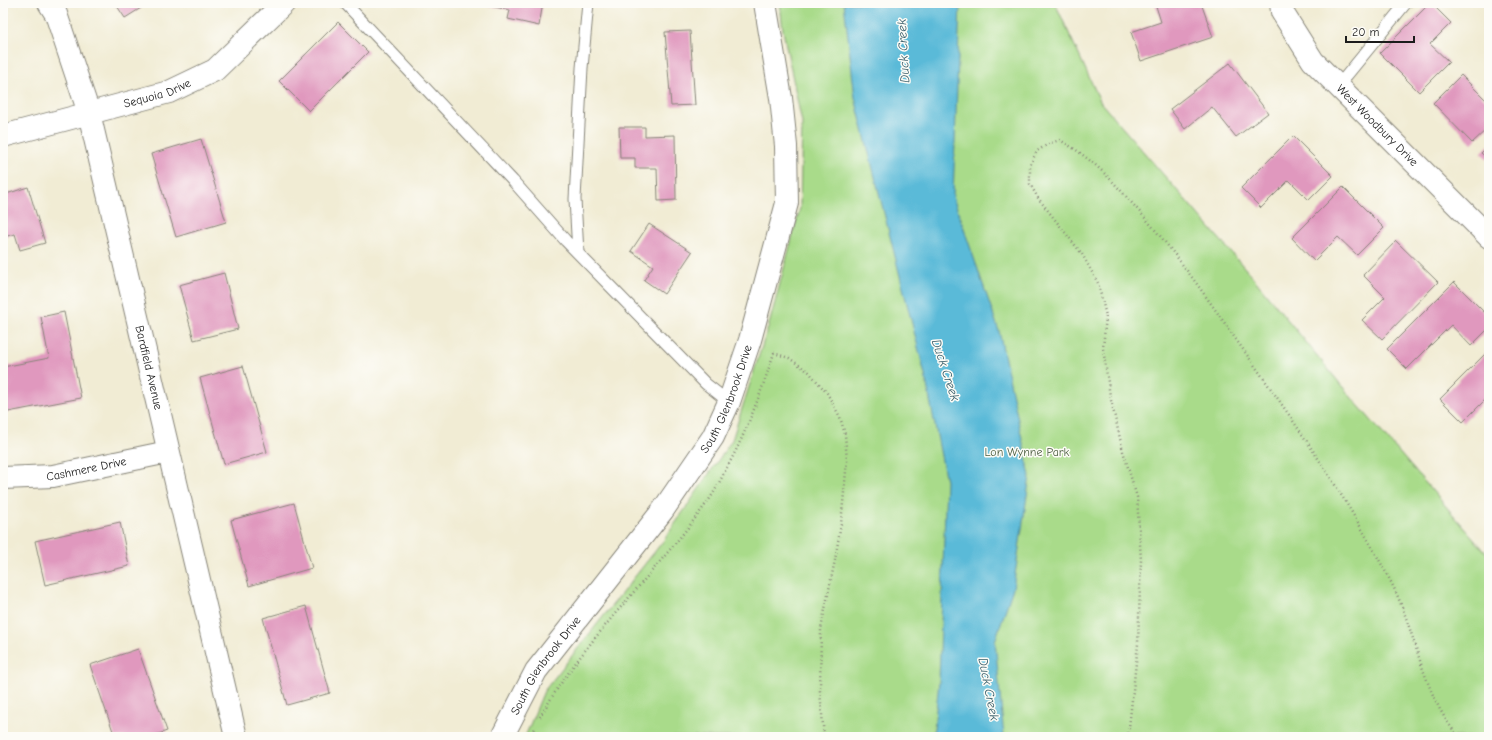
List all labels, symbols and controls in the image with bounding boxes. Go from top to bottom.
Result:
water label: Duck Creek [894,18,912,83]
scale bar [1346,18,1414,44]
text: 20 m [1352,25,1380,39]
street label: Sequoia Drive [122,76,193,111]
street label: West Woodbury Drive [1334,82,1421,169]
street label: Bardfield Avenue [132,324,166,411]
water label: Duck Creek [929,337,963,403]
street label: South Glenbrook Drive [697,343,755,456]
park label: Lon Wynne Park [985,445,1070,459]
street label: Cashmere Drive [46,454,128,483]
street label: South Glenbrook Drive [508,613,584,717]
water label: Duck Creek [976,656,1003,723]

